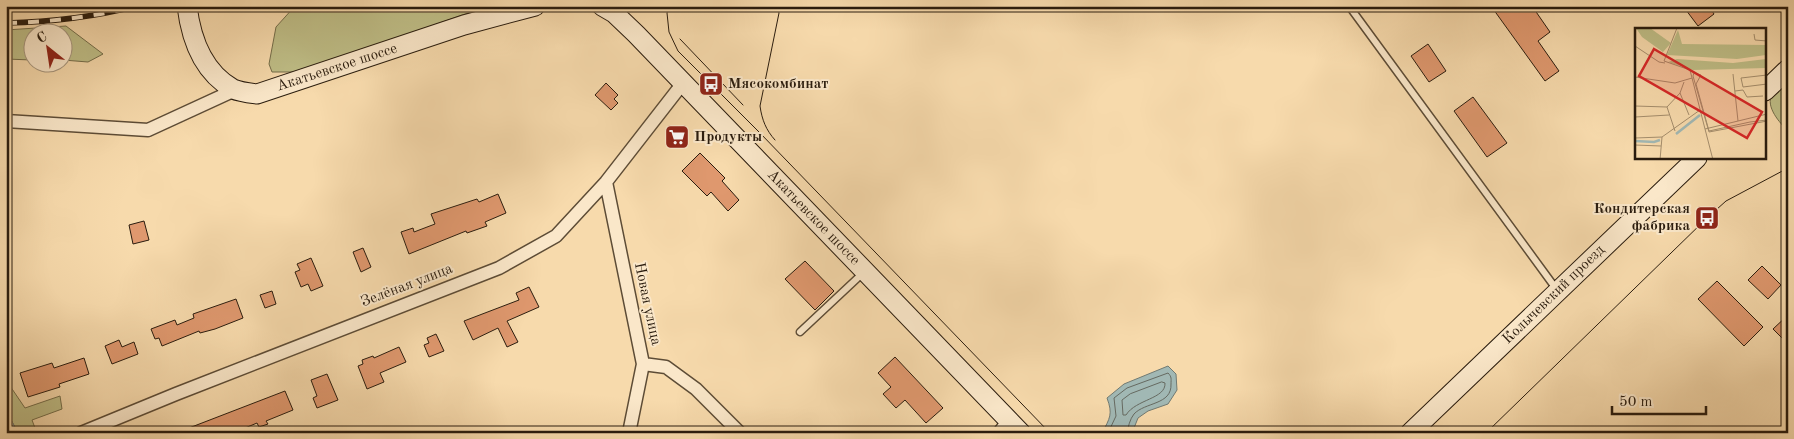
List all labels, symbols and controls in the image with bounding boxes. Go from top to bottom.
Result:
north arrow [22,22,72,72]
inset map [1635,28,1766,159]
text: С [34,29,50,46]
street label: Акатьевское шоссе [275,41,399,95]
bus stop icon: Мясокомбинат [698,71,724,97]
place label: Мясокомбинат [728,77,829,92]
supermarket icon: Продукты [664,124,690,150]
place label: Продукты [694,130,762,145]
street label: Акатьевское шоссе [764,167,862,269]
place label: Кондитерская фабрика [1594,202,1690,234]
bus stop icon: Кондитерская фабрика [1694,205,1720,231]
street label: Колычевский проезд [1500,242,1608,347]
street label: Зелёная улица [359,261,455,310]
street label: Новая улица [631,261,663,347]
scale bar [1612,384,1705,416]
text: 50 m [1619,395,1653,410]

